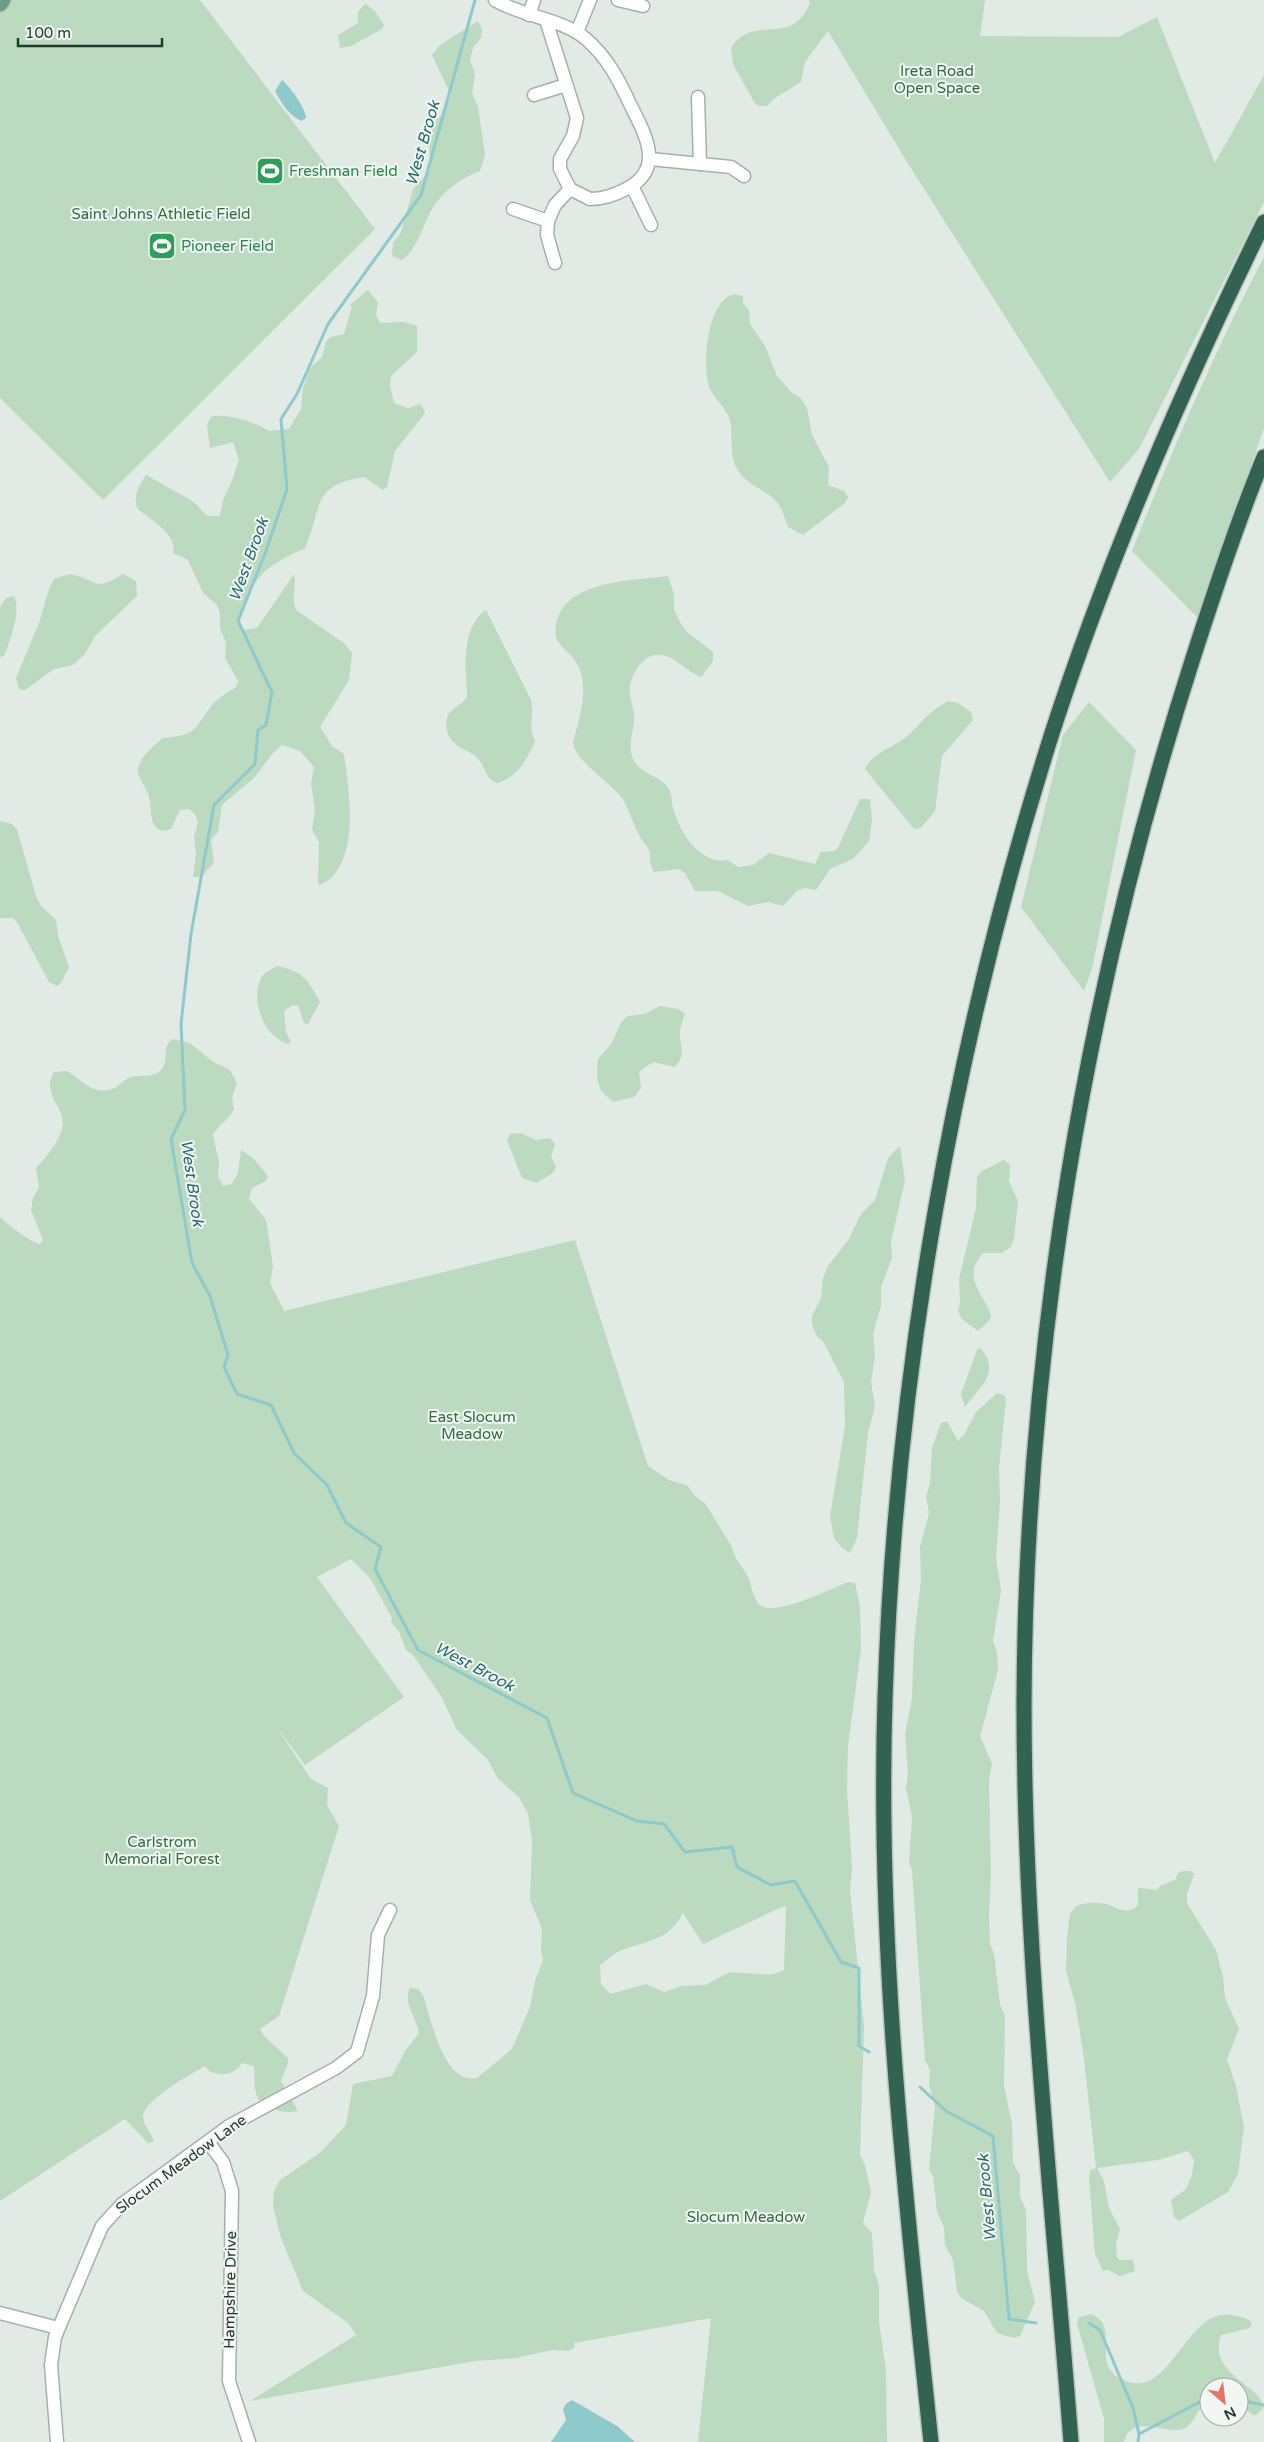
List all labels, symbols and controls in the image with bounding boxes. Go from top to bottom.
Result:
scale bar [18,15,161,47]
text: 100 m [25,24,71,42]
park label: Ireta Road Open Space [894,62,980,97]
water label: West Brook [401,97,445,188]
sports icon: Freshman Field [255,156,285,186]
place label: Freshman Field [289,162,398,180]
park label: Saint Johns Athletic Field [71,205,251,223]
sports icon: Pioneer Field [147,231,177,261]
place label: Pioneer Field [181,237,274,255]
water label: West Brook [225,514,274,604]
water label: West Brook [176,1138,208,1229]
park label: East Slocum Meadow [428,1408,516,1443]
water label: West Brook [431,1638,519,1697]
park label: Carlstrom Memorial Forest [104,1833,220,1868]
street label: Slocum Meadow Lane [112,2111,250,2217]
water label: West Brook [973,2152,1001,2242]
park label: Slocum Meadow [687,2208,805,2226]
street label: Hampshire Drive [220,2231,240,2349]
north arrow [1199,2377,1249,2427]
text: N [1221,2403,1239,2423]

